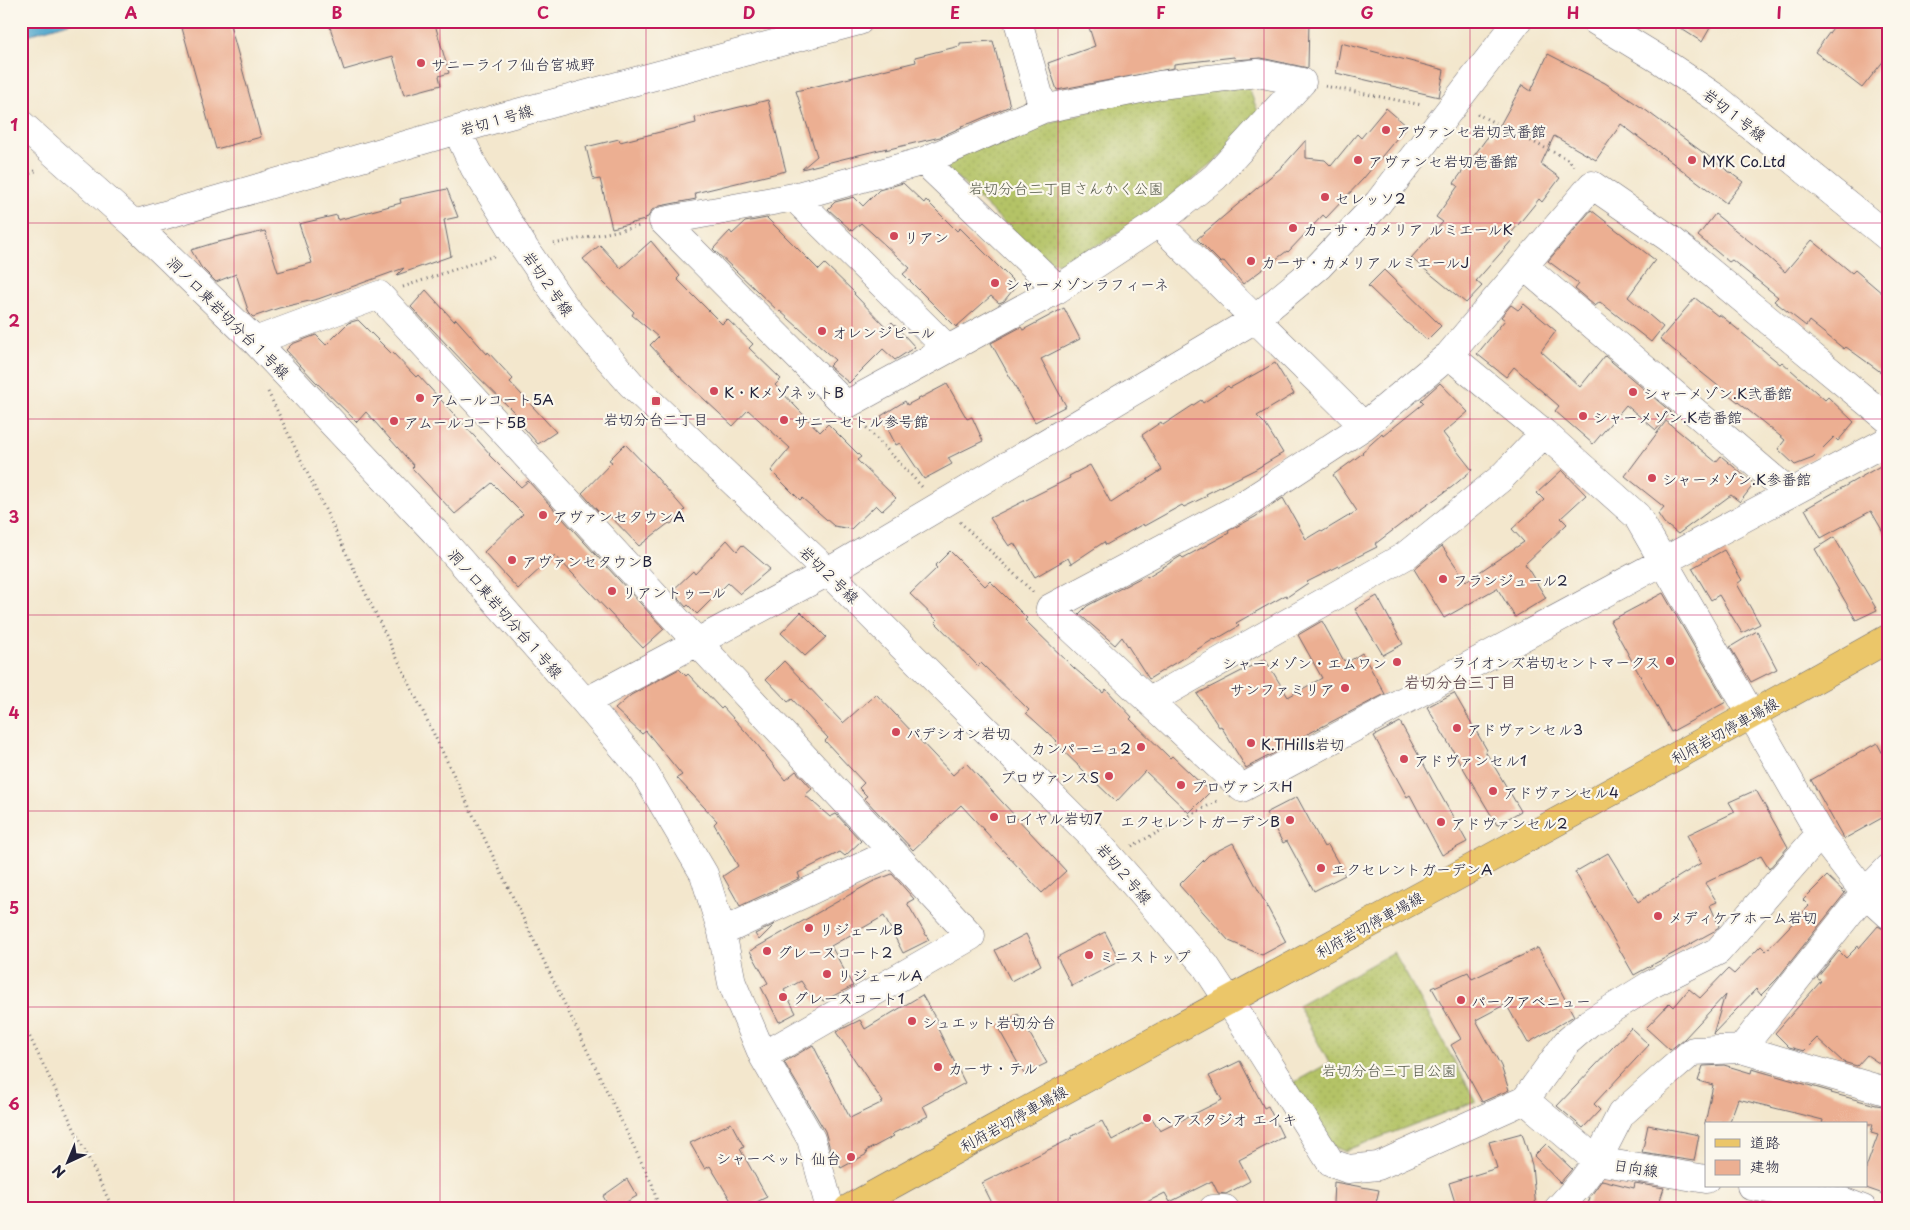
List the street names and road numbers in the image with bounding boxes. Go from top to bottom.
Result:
street label: 岩切１号線 [1698,82,1772,146]
street label: 岩切１号線 [457,98,535,140]
street label: 岩切２号線 [518,246,580,320]
street label: 洞ノ口東岩切分台１号線 [163,251,295,383]
street label: 岩切２号線 [795,540,865,608]
street label: 洞ノ口東岩切分台１号線 [443,543,569,683]
street label: 利府岩切停車場線 [1666,691,1782,769]
street label: 岩切２号線 [1092,837,1158,909]
street label: 利府岩切停車場線 [1311,885,1427,963]
street label: 利府岩切停車場線 [955,1079,1071,1157]
street label: 日向線 [1612,1152,1660,1182]

